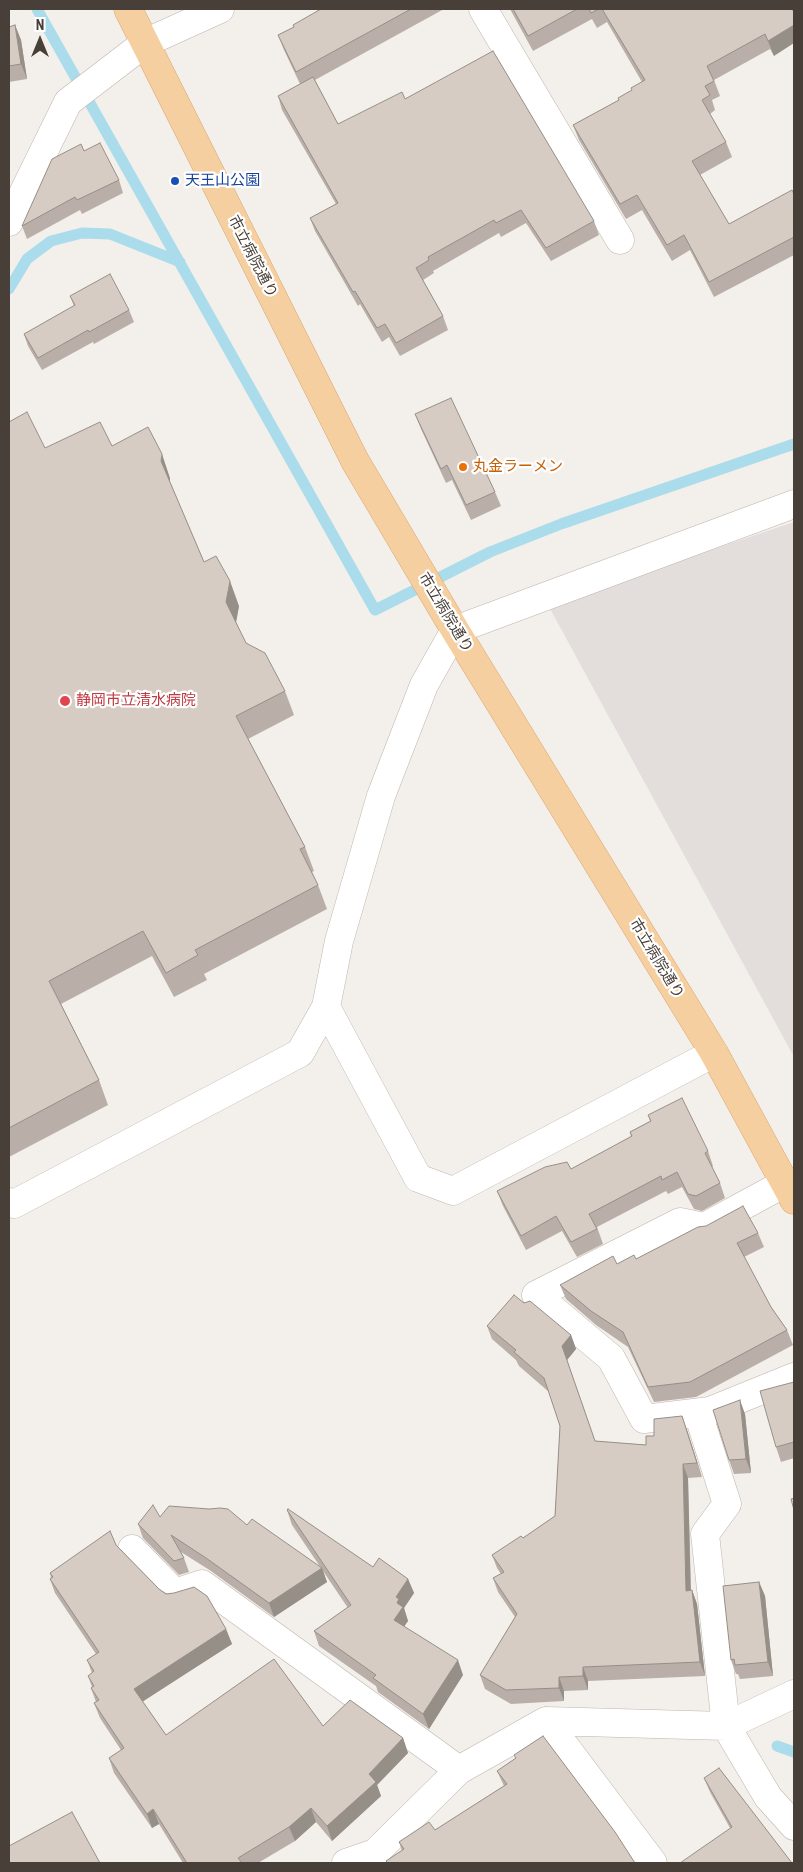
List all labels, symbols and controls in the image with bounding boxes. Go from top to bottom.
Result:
north arrow [15,15,65,65]
text: N [36,17,44,33]
place label: 天王山公園 [185,172,260,190]
marker: 天王山公園 [169,175,181,187]
street label: 市立病院通り [224,213,280,301]
place label: 丸金ラーメン [473,458,563,476]
marker: 丸金ラーメン [457,461,469,473]
street label: 市立病院通り [414,570,476,656]
place label: 静岡市立清水病院 [76,692,196,710]
marker: 静岡市立清水病院 [58,694,72,708]
street label: 市立病院通り [625,916,687,1002]

